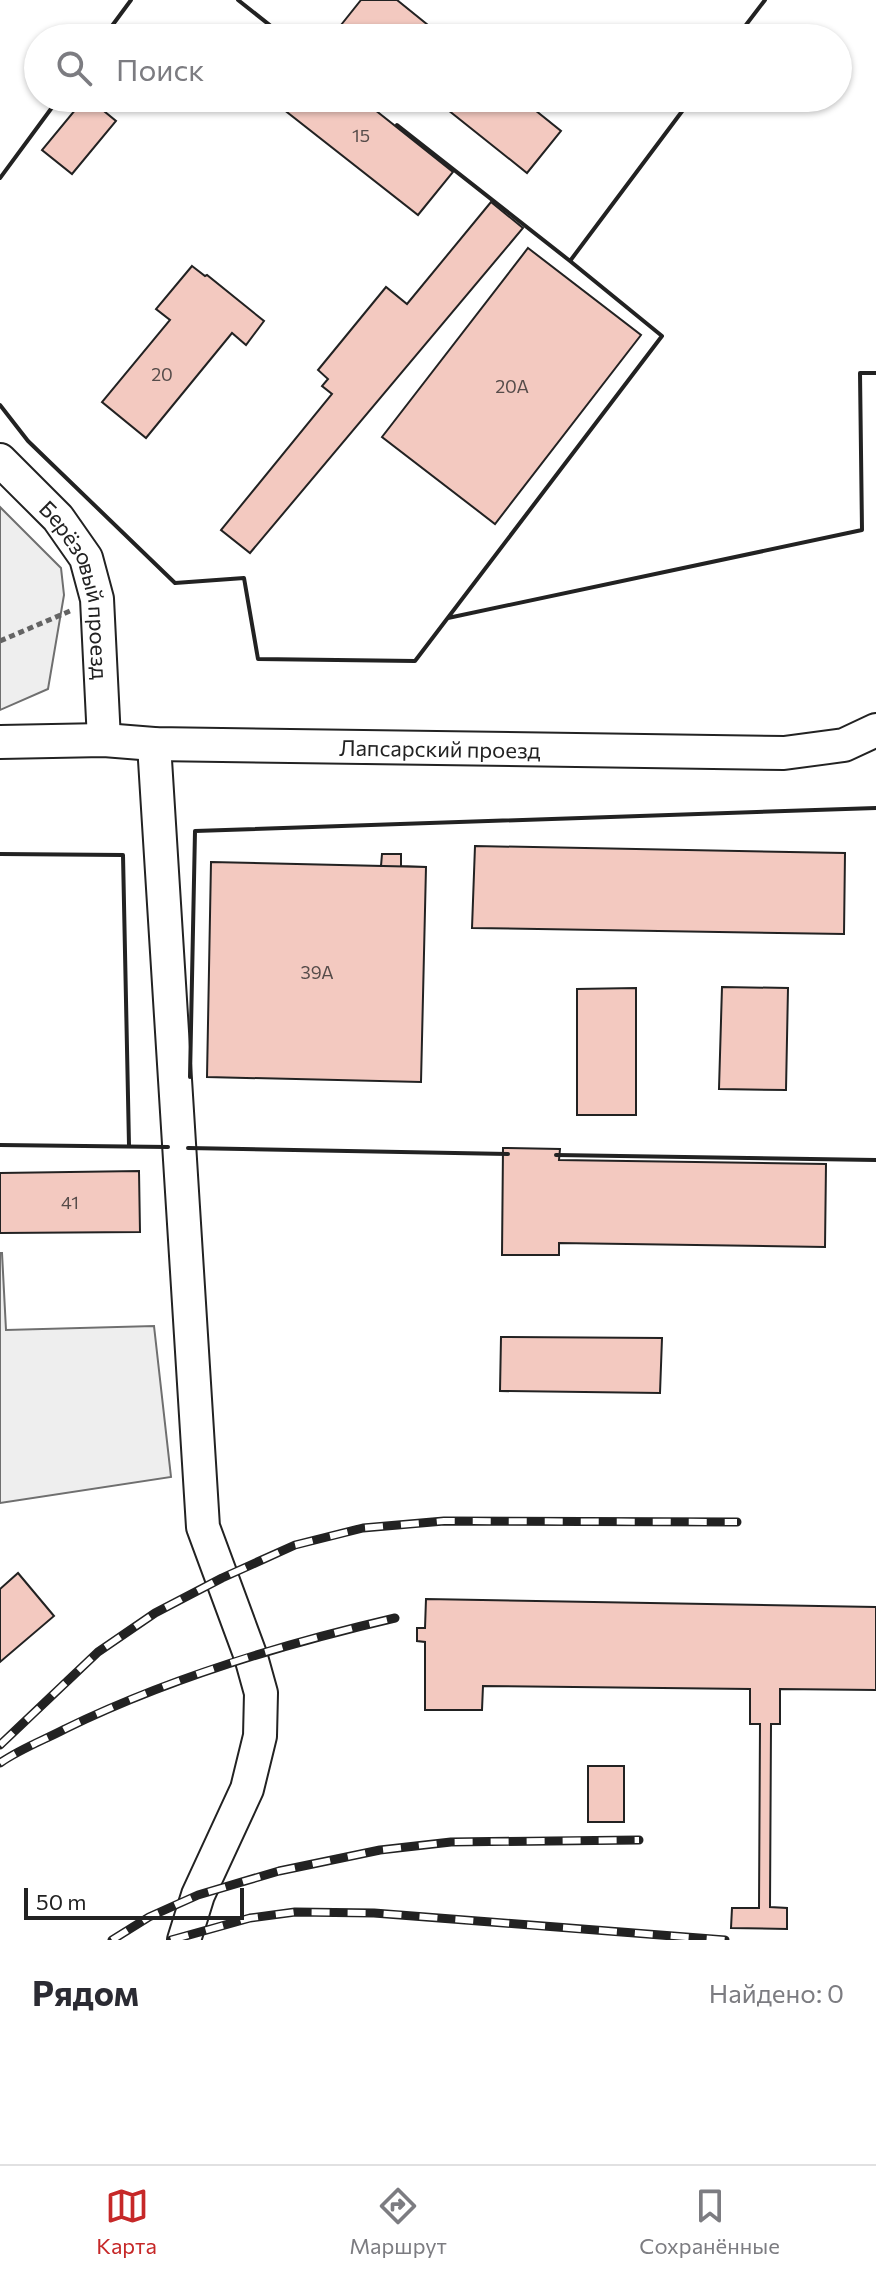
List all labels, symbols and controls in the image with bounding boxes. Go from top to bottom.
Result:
search box [24,24,852,112]
icon: search [52,46,96,90]
text: Поиск [116,50,204,87]
house number: 15 [352,124,370,146]
house number: 20 [151,363,173,385]
house number: 20А [495,375,529,397]
street label: Берёзовый проезд [34,494,114,680]
street label: Лапсарский проезд [339,733,541,763]
house number: 39А [300,961,334,983]
house number: 41 [61,1191,79,1213]
scale bar [24,1884,244,1920]
text: 50 m [36,1888,86,1915]
text: Рядом [32,1971,139,2013]
text: Найдено: 0 [709,1977,844,2008]
tab: Карта [96,2184,157,2259]
tab: Маршрут [349,2184,447,2259]
tab: Сохранённые [639,2184,780,2259]

